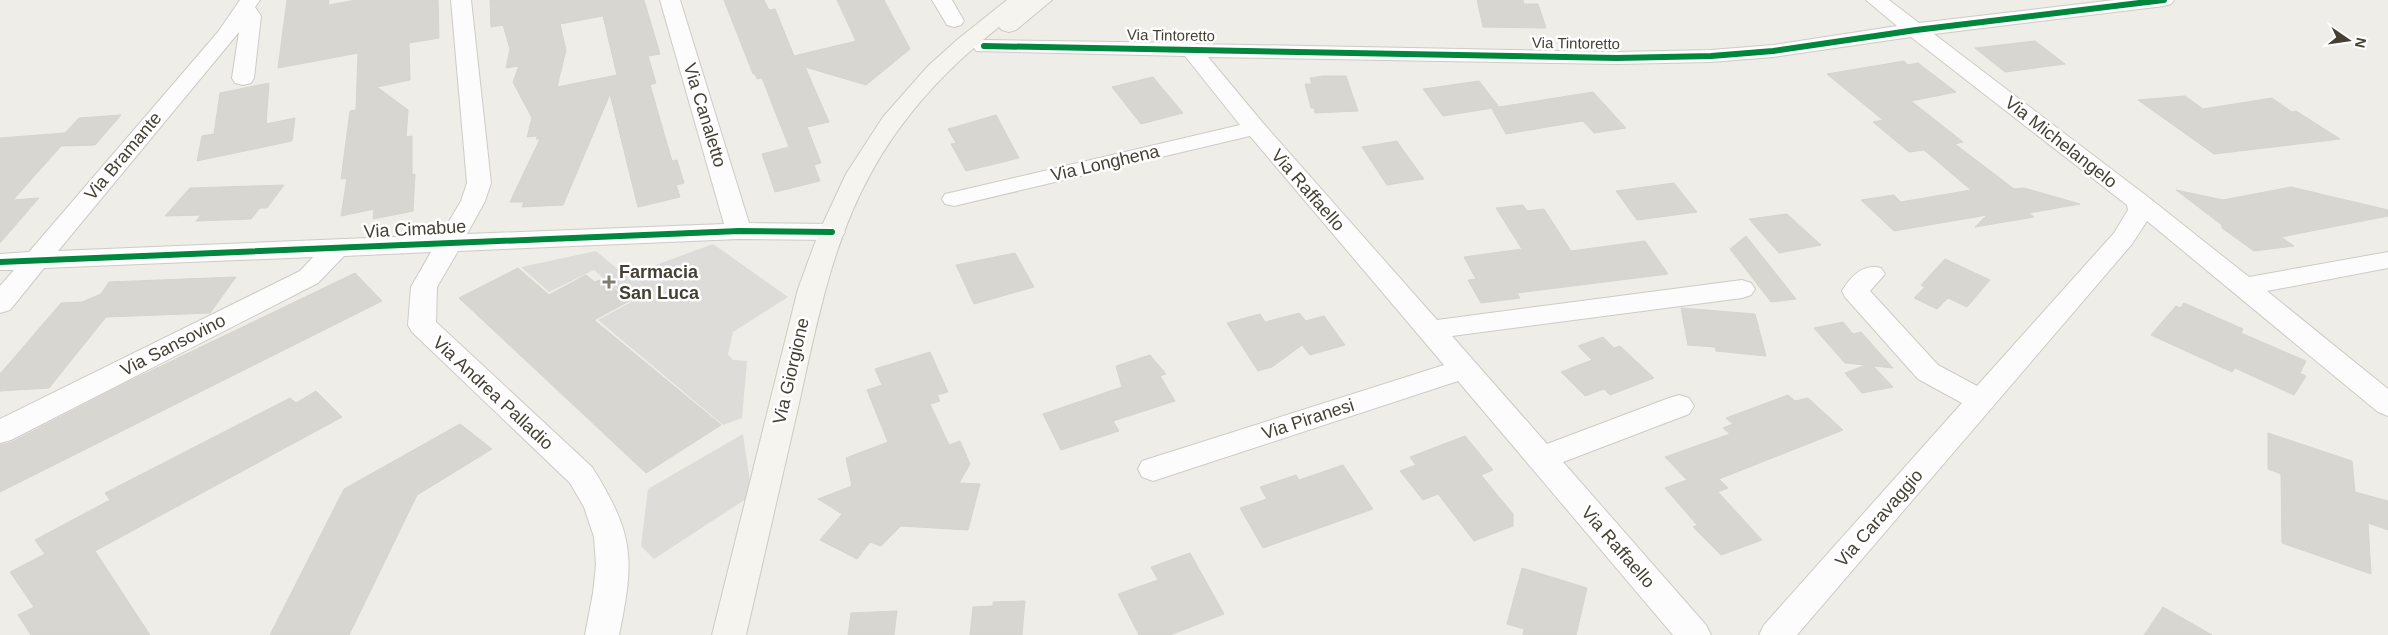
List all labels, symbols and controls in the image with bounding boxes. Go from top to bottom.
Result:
north arrow [2323,15,2373,65]
street label: Via Tintoretto [1127,26,1215,44]
street label: Via Tintoretto [1532,34,1620,52]
text: N [2352,36,2370,50]
street label: Via Canaletto [680,61,730,169]
street label: Via Michelangelo [2001,92,2121,192]
street label: Via Bramante [80,108,166,204]
street label: Via Longhena [1049,141,1162,185]
street label: Via Raffaello [1267,145,1349,235]
street label: Via Cimabue [363,216,467,242]
place label: Farmacia San Luca [619,262,700,303]
marker: Farmacia San Luca [603,276,615,288]
street label: Via Sansovino [117,310,229,380]
street label: Via Giorgione [769,316,813,426]
street label: Via Andrea Palladio [429,332,557,454]
street label: Via Piranesi [1259,395,1357,443]
street label: Via Caravaggio [1831,465,1927,571]
street label: Via Raffaello [1577,502,1659,592]

